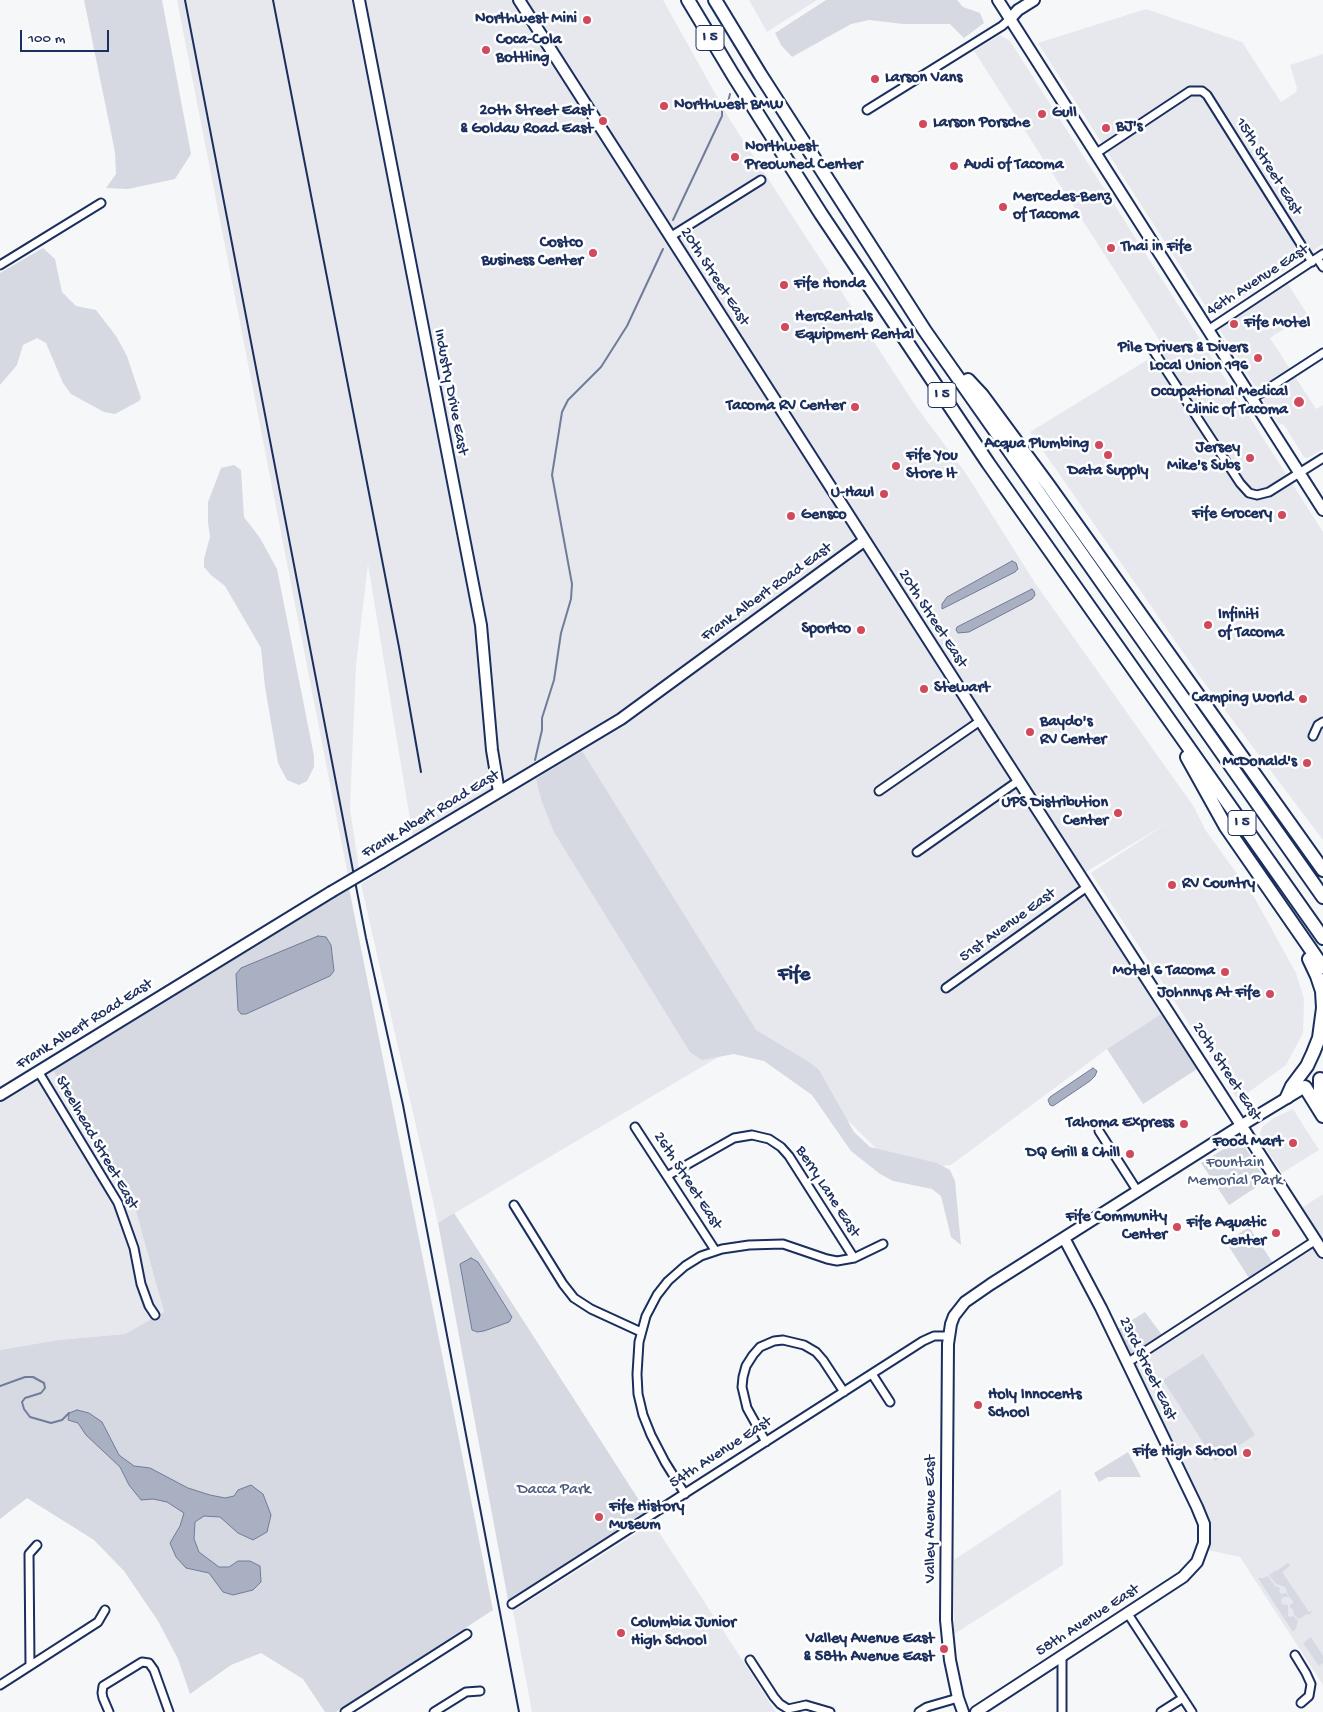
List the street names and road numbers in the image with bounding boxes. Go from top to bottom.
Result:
road number: I 5 [696,26,724,50]
street label: 15th Street East [1230,115,1306,219]
street label: 20th Street East [675,224,753,330]
street label: 46th Avenue East [1203,241,1313,321]
street label: Industry Drive East [428,327,472,457]
road number: I 5 [928,382,956,408]
street label: Frank Albert Road East [698,539,836,647]
street label: 20th Street East [893,566,971,672]
street label: Frank Albert Road East [359,766,503,864]
road number: I 5 [1228,810,1256,836]
street label: 51st Avenue East [956,885,1060,967]
street label: Frank Albert Road East [13,975,157,1075]
street label: 20th Street East [1187,1019,1265,1125]
street label: Steelhead Street East [50,1073,142,1213]
street label: 26th Street East [648,1129,726,1233]
street label: Berry Lane East [790,1143,864,1241]
street label: 23rd Street East [1114,1314,1180,1424]
street label: 54th Avenue East [666,1413,776,1493]
street label: Valley Avenue East [922,1455,942,1583]
street label: 58th Avenue East [1033,1580,1143,1662]

